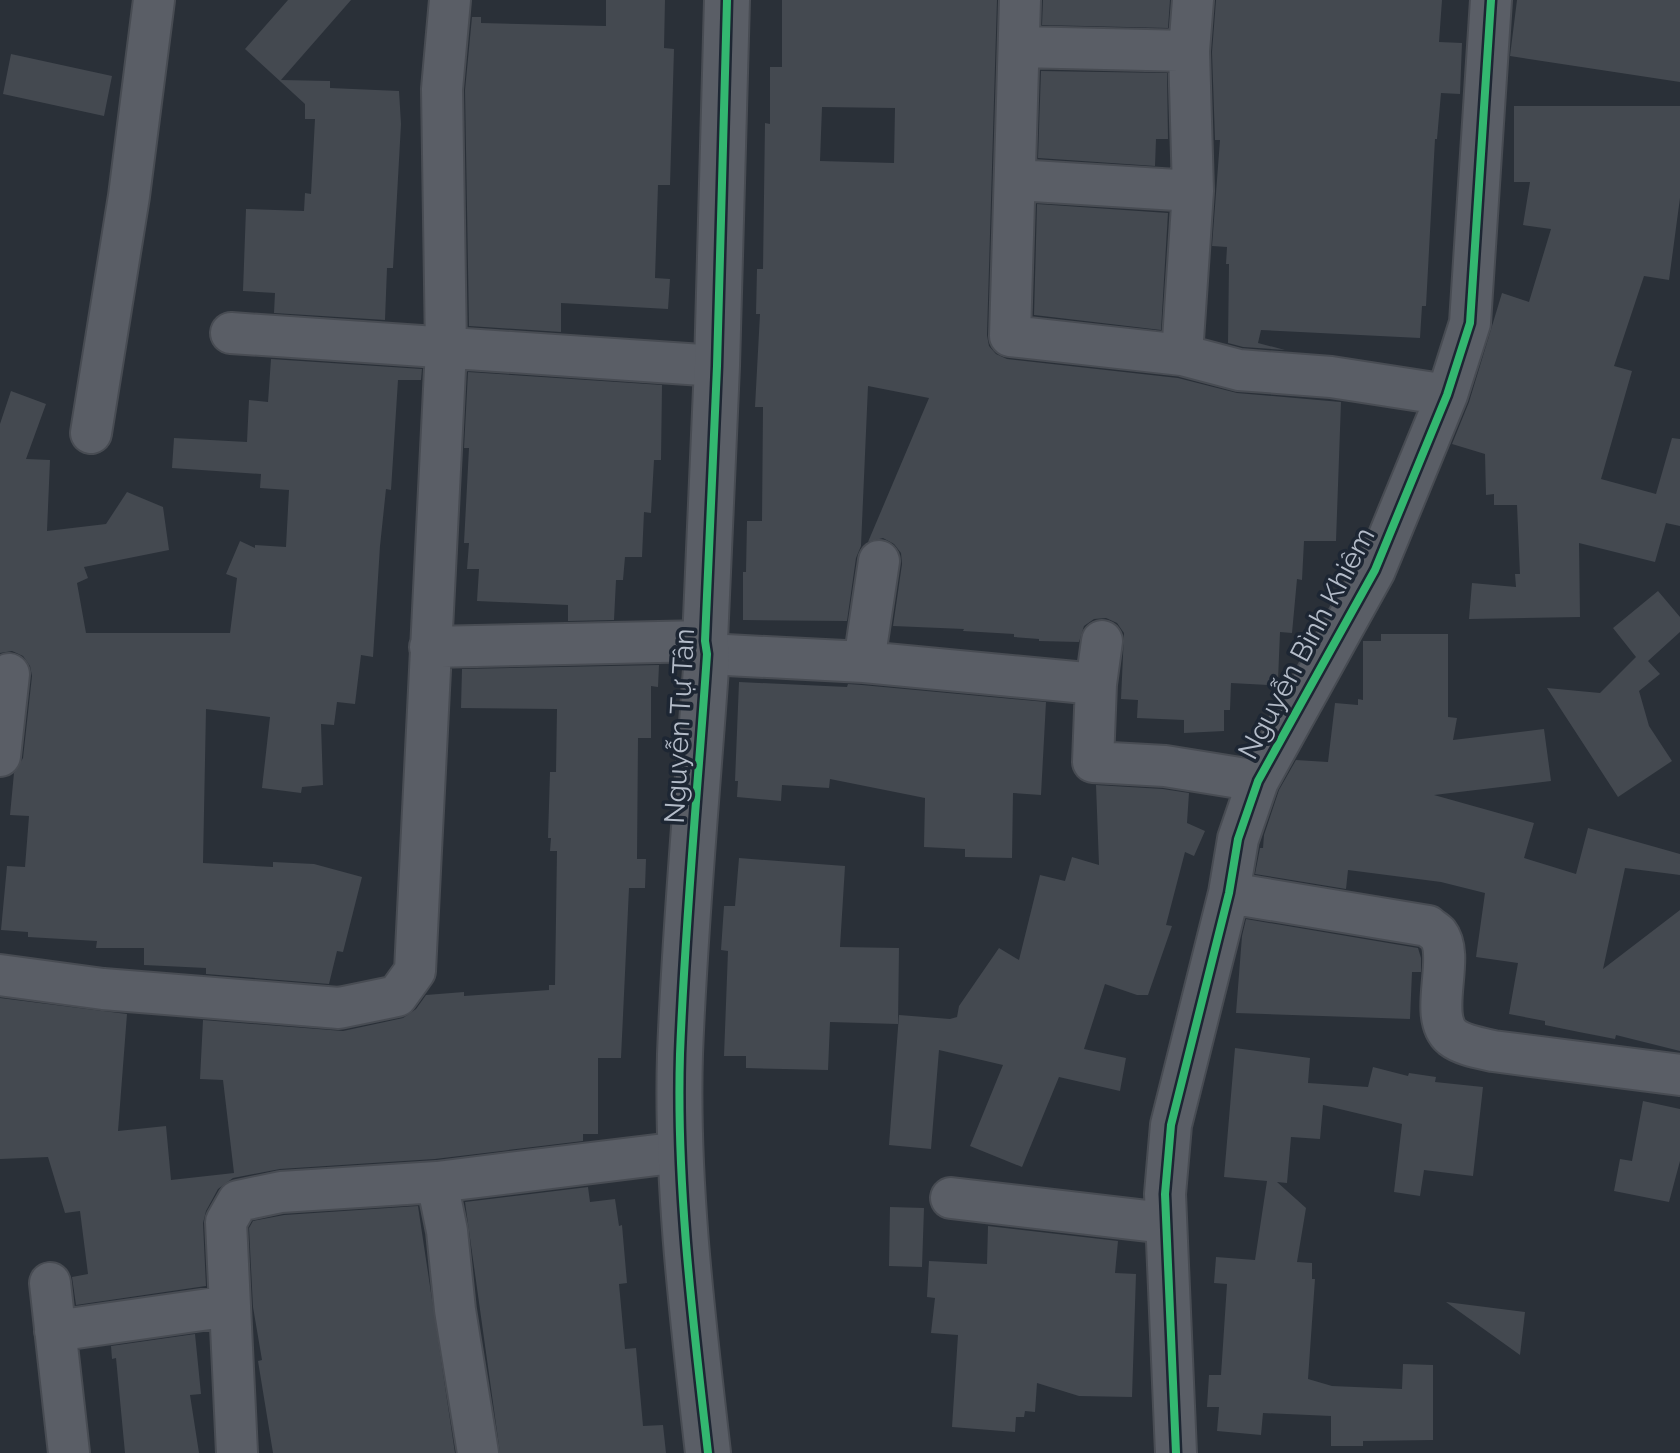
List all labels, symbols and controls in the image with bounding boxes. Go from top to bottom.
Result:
street label: Nguyễn Bình Khiêm [1231,522,1381,765]
street label: Nguyễn Tự Tân [658,628,701,824]

